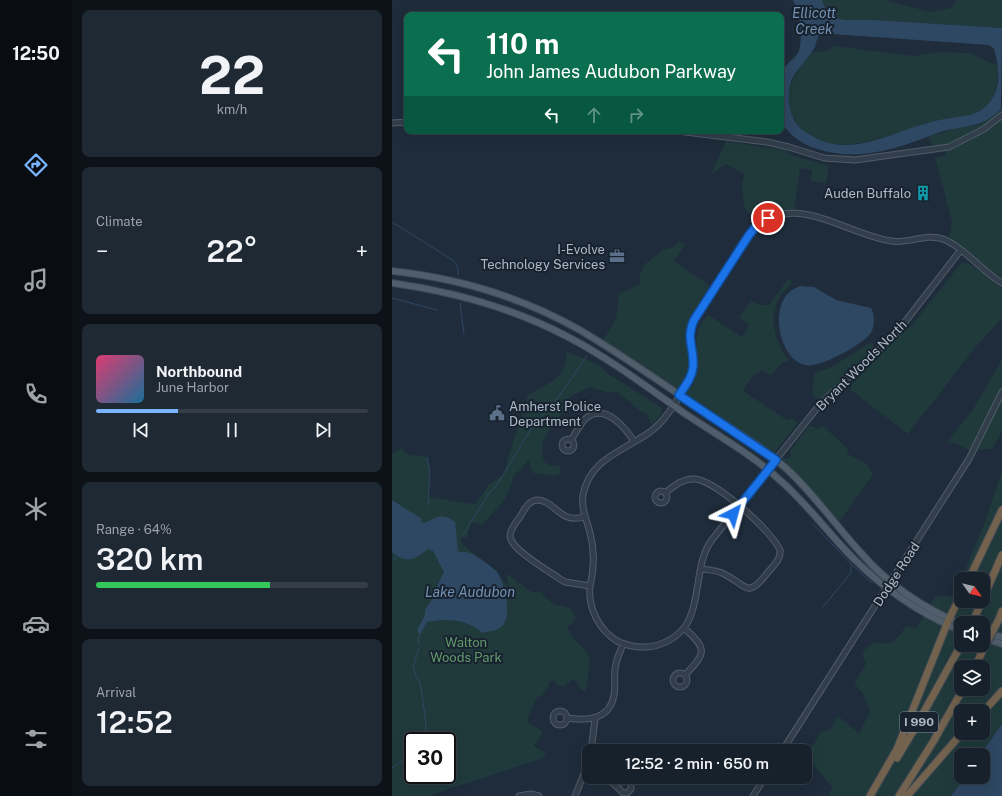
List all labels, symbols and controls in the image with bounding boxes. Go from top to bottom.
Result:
water label: Ellicott Creek [792,5,837,37]
text: 110 m [486,27,559,60]
icon: left [420,28,472,80]
text: 12:50 [12,43,60,64]
text: 22 [199,45,265,106]
text: John James Audubon Parkway [486,61,736,82]
text: km/h [217,102,247,117]
icon: left [541,104,563,126]
icon: ahead [583,104,605,126]
icon: right [625,104,647,126]
icon: directions [22,151,50,179]
building icon: Auden Buffalo [914,184,932,202]
place label: Auden Buffalo [824,186,911,201]
pin [751,201,785,235]
icon: arrive [757,207,779,229]
text: Climate [96,214,143,229]
text: 22° [206,233,258,269]
text: − [96,238,108,264]
text: + [356,238,368,264]
place label: I-Evolve Technology Services [480,242,605,272]
office icon: I-Evolve Technology Services [608,247,626,265]
icon: music [22,266,50,294]
street label: Bryant Woods North [813,317,910,414]
text: Northbound [156,363,242,380]
icon: phone [22,380,50,408]
text: June Harbor [156,380,229,395]
place label: Amherst Police Department [509,399,601,429]
public building icon: Amherst Police Department [488,404,506,422]
icon: previous [130,419,152,441]
icon: pause [221,419,243,441]
icon: next [312,419,334,441]
position arrow [712,493,754,535]
icon: climate [22,495,50,523]
text: Range · 64% [96,522,172,537]
street label: Dodge Road [870,539,923,609]
text: 320 km [96,541,203,577]
north arrow [954,572,990,608]
map controls [954,572,990,784]
water label: Lake Audubon [425,584,515,600]
icon: car [22,610,50,638]
button: sound [954,616,990,652]
park label: Walton Woods Park [430,635,502,665]
button: layers [954,660,990,696]
text: Arrival [96,685,136,700]
text: 12:52 [96,704,173,740]
button: + [954,704,990,740]
road number: I 990 [900,712,938,732]
icon: filters [22,725,50,753]
speed limit sign: 30 [404,732,456,784]
button: − [954,748,990,784]
text: 12:52 · 2 min · 650 m [625,755,769,772]

